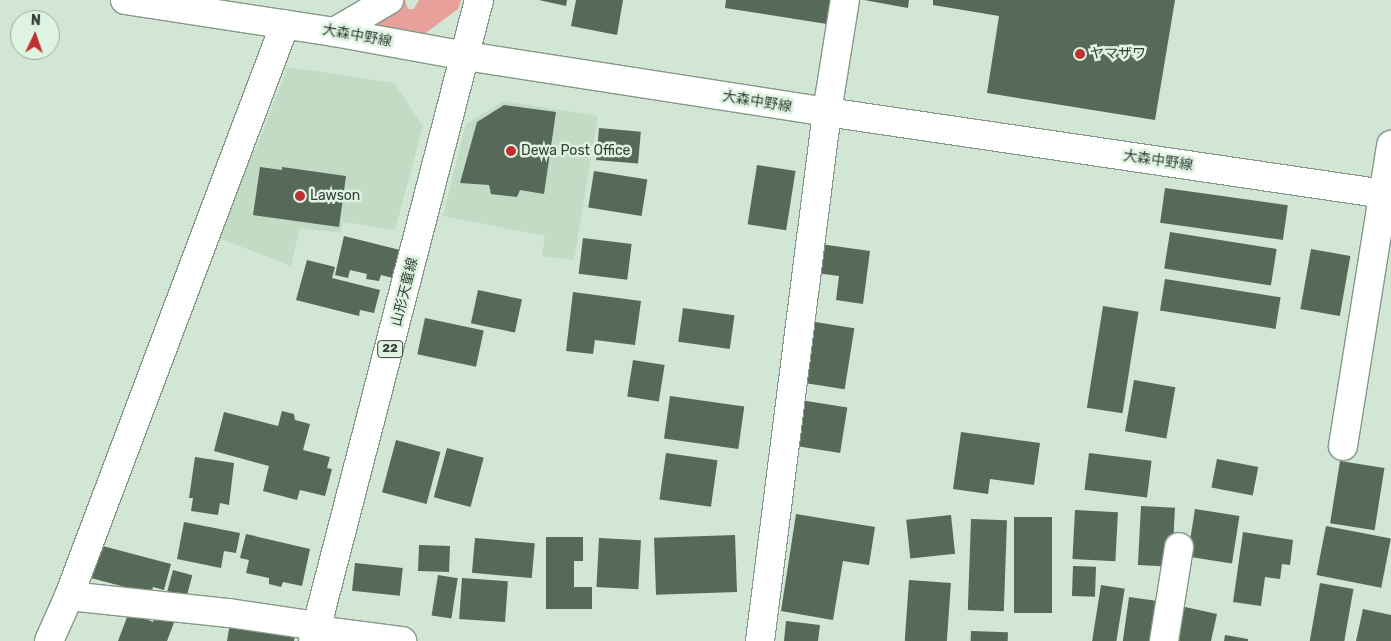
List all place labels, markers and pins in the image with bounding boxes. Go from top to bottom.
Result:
place label: ヤマザワ [1090,46,1146,62]
marker: ヤマザワ [1074,48,1086,60]
place label: Dewa Post Office [521,143,630,159]
marker: Dewa Post Office [505,145,517,157]
place label: Lawson [310,188,360,204]
marker: Lawson [294,190,306,202]

